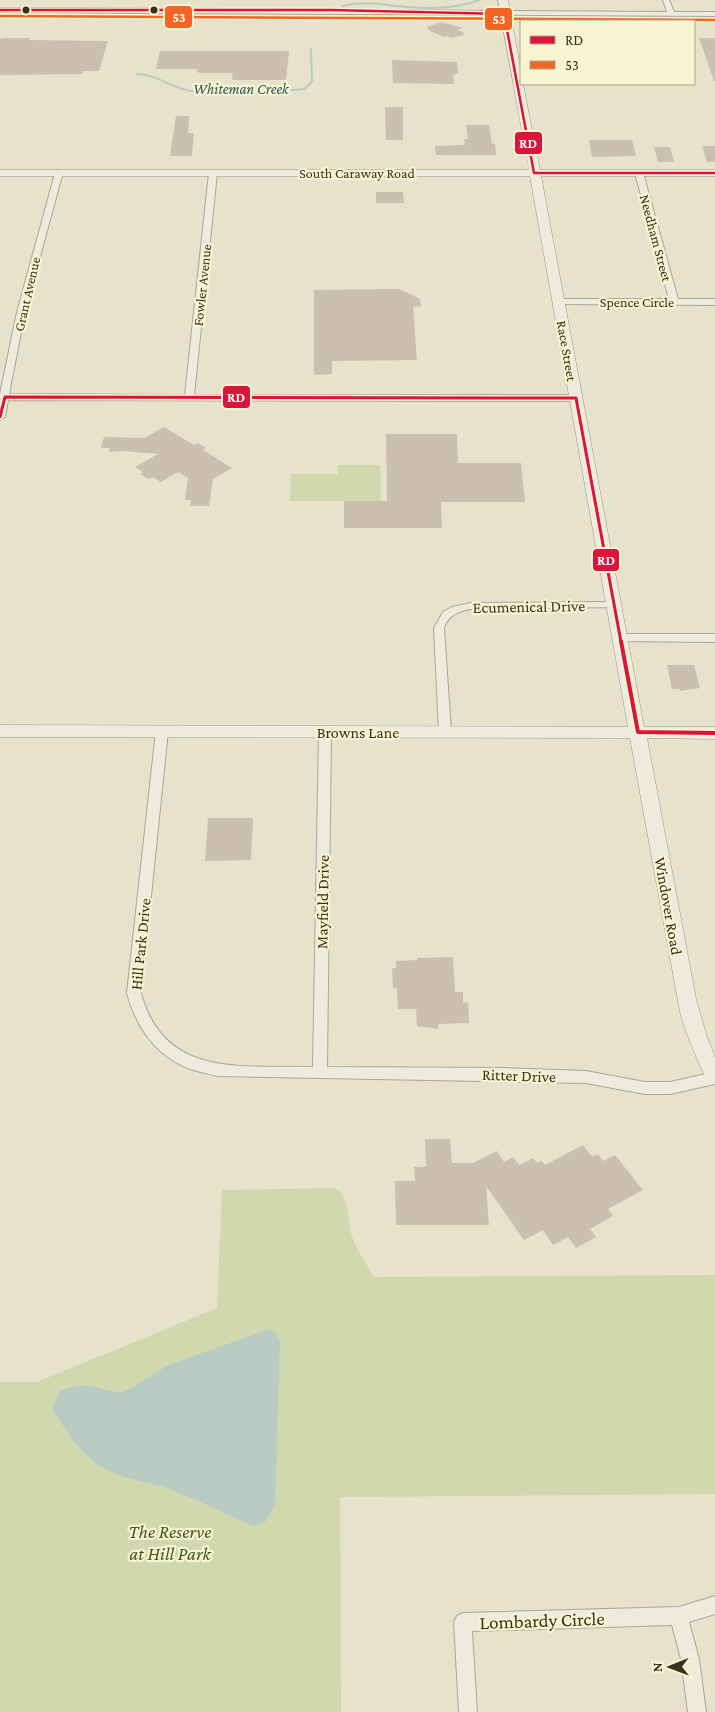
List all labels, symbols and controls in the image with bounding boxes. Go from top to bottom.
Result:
unlabelled marker [21,5,31,15]
unlabelled marker [149,5,159,15]
line badge: 53 [164,5,193,29]
line badge: 53 [484,7,513,31]
text: 53 [172,9,186,25]
text: 53 [492,11,506,27]
legend [520,20,695,85]
text: RD [565,32,583,48]
text: 53 [565,57,579,73]
water label: Whiteman Creek [193,81,290,97]
line badge: RD [514,131,543,155]
text: RD [519,135,537,151]
street label: South Caraway Road [299,165,415,181]
street label: Needham Street [637,193,675,284]
street label: Fowler Avenue [190,243,214,327]
street label: Grant Avenue [11,255,43,333]
street label: Spence Circle [600,294,674,310]
street label: Race Street [554,319,580,383]
line badge: RD [222,385,251,409]
text: RD [227,389,245,405]
line badge: RD [592,548,620,572]
text: RD [597,552,615,568]
street label: Ecumenical Drive [473,597,585,616]
street label: Browns Lane [317,724,399,741]
street label: Mayfield Drive [313,855,333,949]
street label: Windover Road [652,856,686,957]
street label: Hill Park Drive [127,897,154,991]
street label: Ritter Drive [482,1066,556,1085]
park label: The Reserve at Hill Park [129,1521,211,1564]
street label: Lombardy Circle [479,1608,605,1633]
north arrow [645,1642,695,1692]
text: N [649,1662,665,1672]

